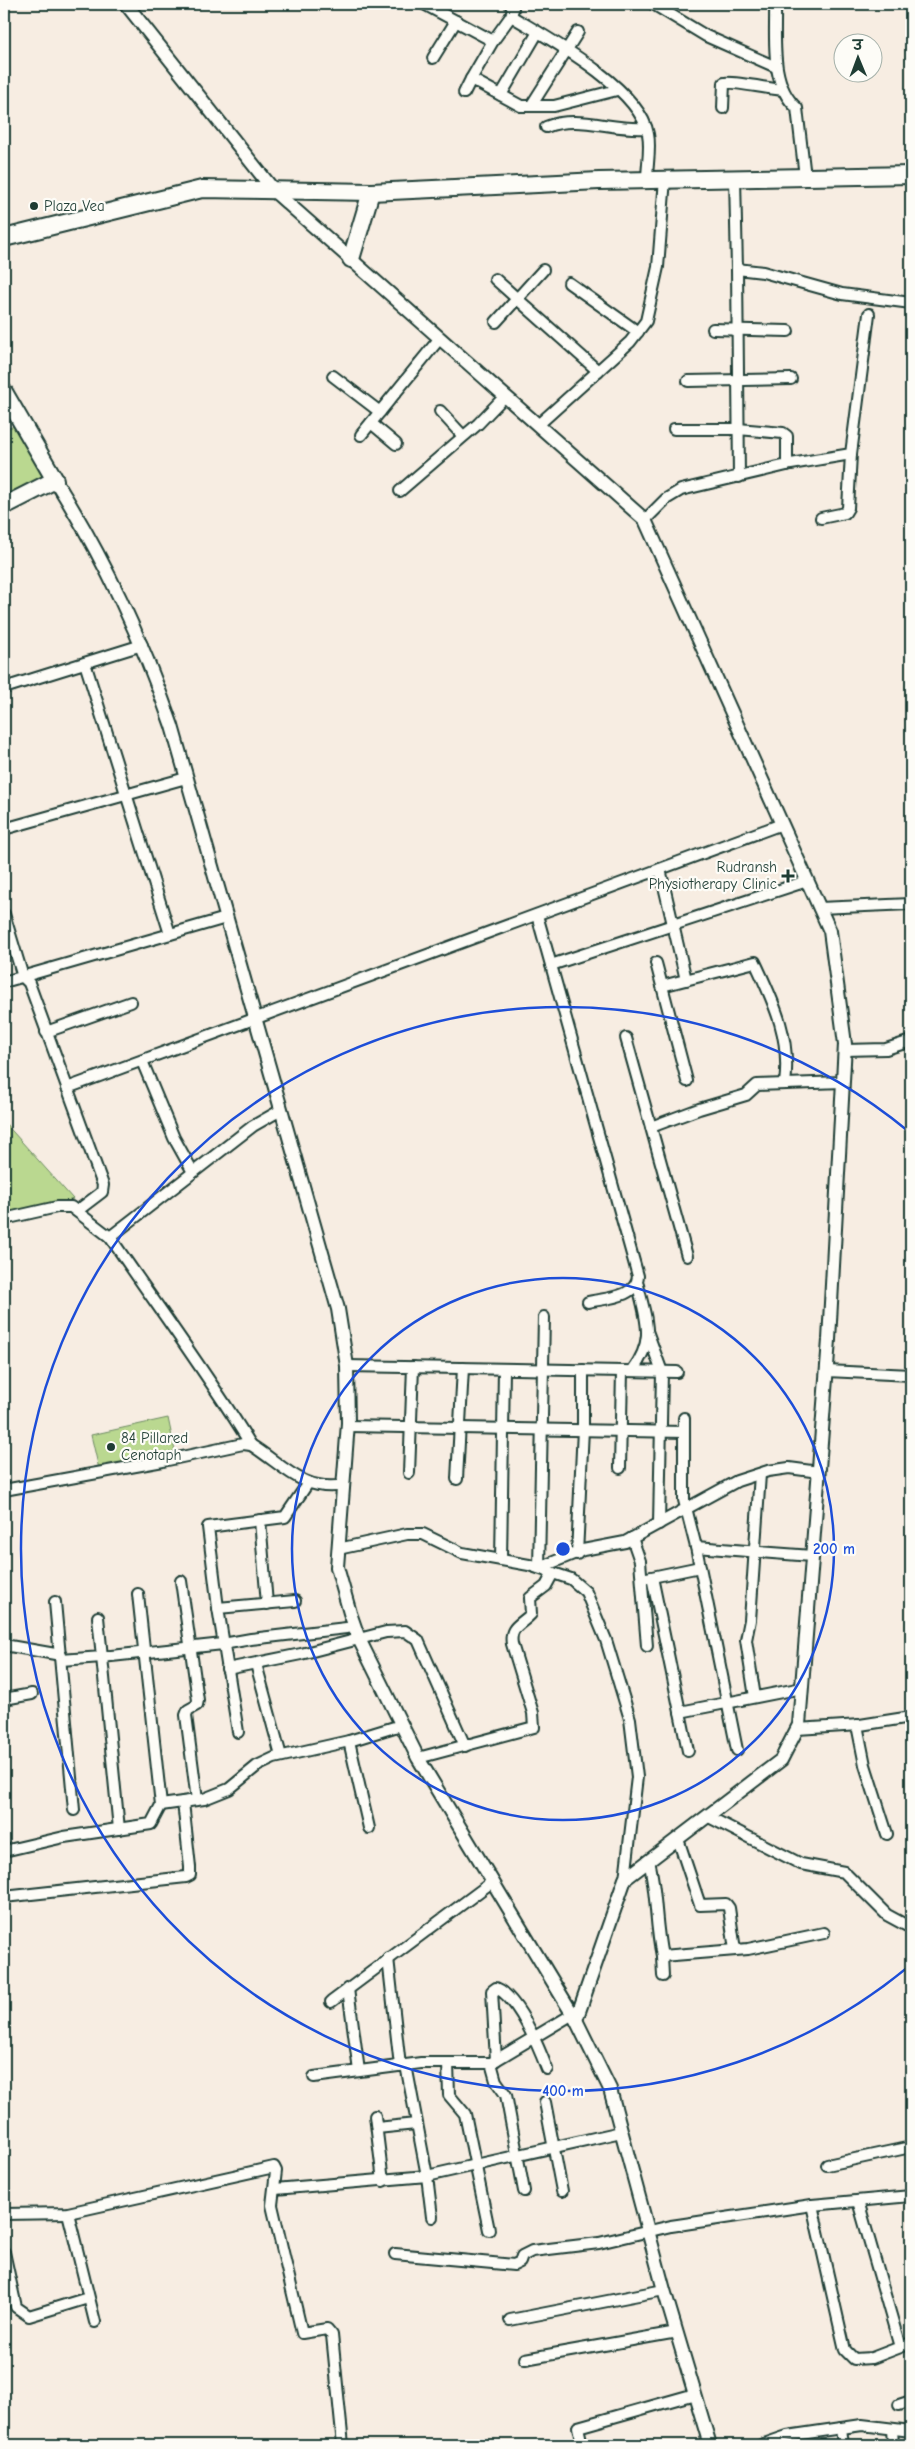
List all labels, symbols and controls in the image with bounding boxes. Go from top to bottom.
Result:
north arrow [832,32,882,82]
text: उ [851,37,864,54]
place label: Plaza Vea [44,197,105,215]
marker: Plaza Vea [28,200,40,212]
place label: Rudransh Physiotherapy Clinic [649,858,777,893]
marker: Rudransh Physiotherapy Clinic [781,869,795,883]
place label: 84 Pillared Cenotaph [121,1429,188,1464]
marker: 84 Pillared Cenotaph [105,1441,117,1453]
centre of rings [554,1540,572,1558]
text: 200 m [813,1540,855,1558]
text: 400 m [542,2082,584,2100]

